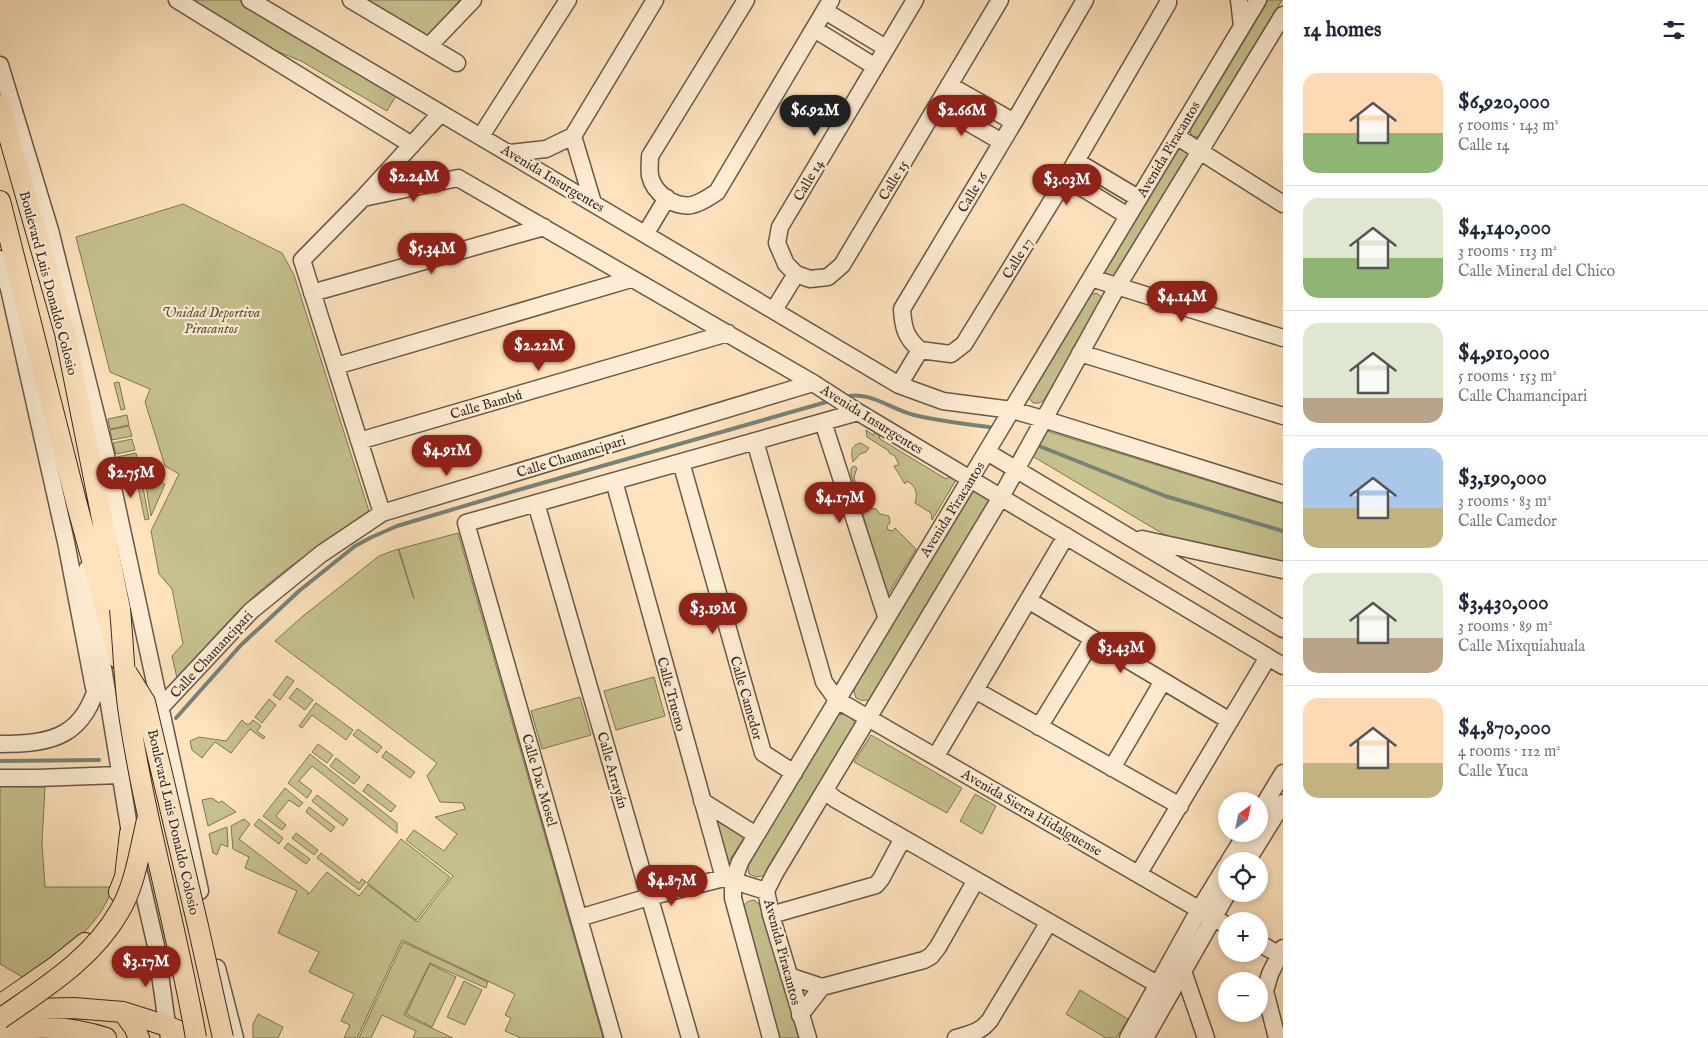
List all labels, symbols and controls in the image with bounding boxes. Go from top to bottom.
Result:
icon: filters [1660,16,1688,44]
text: 14 homes [1303,17,1381,44]
text: $6,920,000 [1458,89,1550,116]
icon: home [1343,93,1403,153]
pin: $6.92M [774,94,856,137]
pin: $2.66M [921,94,1003,137]
street label: Avenida Piracantos [1133,98,1205,202]
text: $6.92M [791,101,839,121]
text: $2.66M [938,101,986,121]
text: 5 rooms · 143 m² [1458,116,1559,136]
text: Calle 14 [1458,136,1510,156]
street label: Avenida Insurgentes [496,140,608,217]
street label: Calle 14 [790,156,828,205]
street label: Calle 15 [875,157,913,204]
pin: $2.24M [373,160,455,203]
pin: $3.03M [1026,164,1108,206]
text: $2.24M [389,167,439,187]
street label: Calle 16 [954,168,993,216]
text: $3.03M [1043,170,1091,190]
street label: Boulevard Luis Donaldo Colosio [15,189,81,378]
text: $4,140,000 [1458,215,1551,242]
icon: home [1343,218,1403,278]
pin: $5.34M [391,232,473,275]
street label: Calle 17 [999,235,1037,282]
text: $5.34M [409,239,455,259]
text: 3 rooms · 113 m² [1458,242,1557,262]
text: Calle Mineral del Chico [1458,262,1615,282]
pin: $4.14M [1141,280,1223,323]
text: $4.14M [1157,287,1207,307]
park label: Unidad Deportiva Piracantos [162,304,260,338]
pin: $2.22M [498,330,580,372]
text: $2.22M [514,336,564,356]
text: $4,910,000 [1458,340,1550,367]
icon: home [1343,343,1403,403]
text: 5 rooms · 153 m² [1458,367,1557,387]
street label: Avenida Insurgentes [816,380,926,459]
street label: Calle Bambú [448,386,524,424]
text: Calle Chamancipari [1458,387,1587,407]
street label: Calle Chamancipari [515,432,628,482]
pin: $4.91M [406,434,488,477]
text: $4.91M [423,441,471,461]
pin: $2.75M [90,456,172,499]
street label: Avenida Piracantos [916,458,989,561]
text: $2.75M [107,463,155,483]
text: $3,190,000 [1458,465,1547,492]
icon: home [1343,468,1403,528]
pin: $4.17M [799,482,881,524]
text: $4.17M [816,488,864,508]
text: 3 rooms · 83 m² [1458,492,1552,512]
text: Calle Camedor [1458,512,1557,532]
text: $3,430,000 [1458,590,1549,617]
pin: $3.19M [672,592,754,635]
icon: home [1343,593,1403,653]
text: $3.19M [690,599,736,619]
street label: Calle Chamancipari [167,607,257,702]
text: 3 rooms · 89 m² [1458,617,1553,637]
pin: $3.43M [1080,632,1162,674]
text: Calle Mixquiahuala [1458,637,1585,657]
text: $3.43M [1097,638,1145,658]
street label: Calle Camedor [725,654,767,742]
street label: Calle Trueno [652,655,690,734]
text: $4,870,000 [1458,715,1551,742]
icon: home [1343,718,1403,778]
street label: Boulevard Luis Donaldo Colosio [143,728,203,917]
street label: Calle Arrayán [592,730,632,811]
street label: Calle Dac Mosel [517,732,561,829]
text: 4 rooms · 112 m² [1458,742,1561,762]
text: Calle Yuca [1458,762,1528,782]
street label: Avenida Sierra Hidalguense [957,765,1105,861]
north arrow [1218,792,1268,842]
map controls [1218,792,1268,1022]
button: locate [1218,852,1268,902]
pin: $4.87M [631,864,713,907]
text: $4.87M [647,871,697,891]
street label: Avenida Piracantos [759,896,805,1007]
button: + [1218,912,1268,962]
pin: $3.17M [105,946,187,988]
text: $3.17M [123,952,169,972]
button: − [1218,972,1268,1022]

